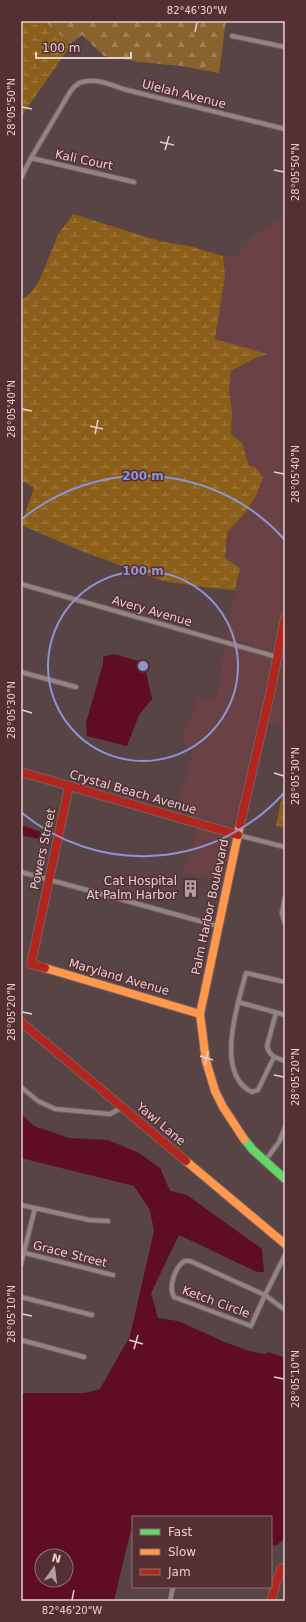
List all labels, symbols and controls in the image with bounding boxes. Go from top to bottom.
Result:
text: 82°46'30"W [167,5,227,16]
scale bar [36,34,131,60]
text: 100 m [42,41,80,55]
street label: Ulelah Avenue [140,77,228,111]
text: 28°05'50"N [6,78,17,136]
text: 28°05'50"N [290,143,301,201]
street label: Kali Court [54,147,114,173]
text: 28°05'40"N [6,380,17,438]
text: 28°05'40"N [290,445,301,503]
text: 200 m [122,469,164,483]
text: 100 m [122,564,164,578]
street label: Avery Avenue [110,593,194,629]
centre of rings [136,659,150,673]
text: 28°05'30"N [6,681,17,739]
text: 28°05'30"N [290,747,301,805]
street label: Crystal Beach Avenue [68,767,198,817]
street label: Powers Street [28,807,59,891]
street label: Palm Harbor Boulevard [189,838,231,976]
place label: Cat Hospital At Palm Harbor [86,874,177,902]
building icon: Cat Hospital At Palm Harbor [180,878,200,898]
street label: Maryland Avenue [67,956,171,998]
text: 28°05'20"N [6,983,17,1041]
text: 28°05'20"N [290,1048,301,1106]
street label: Yawl Lane [133,1099,188,1148]
street label: Grace Street [32,1238,109,1270]
street label: Ketch Circle [180,1283,252,1321]
text: 28°05'10"N [6,1285,17,1343]
text: 28°05'10"N [290,1350,301,1408]
legend [132,1516,272,1588]
text: Fast [168,1525,192,1539]
text: Slow [168,1545,196,1559]
north arrow [34,1548,74,1588]
text: N [50,1551,62,1566]
text: Jam [167,1565,191,1579]
text: 82°46'20"W [42,1605,102,1616]

